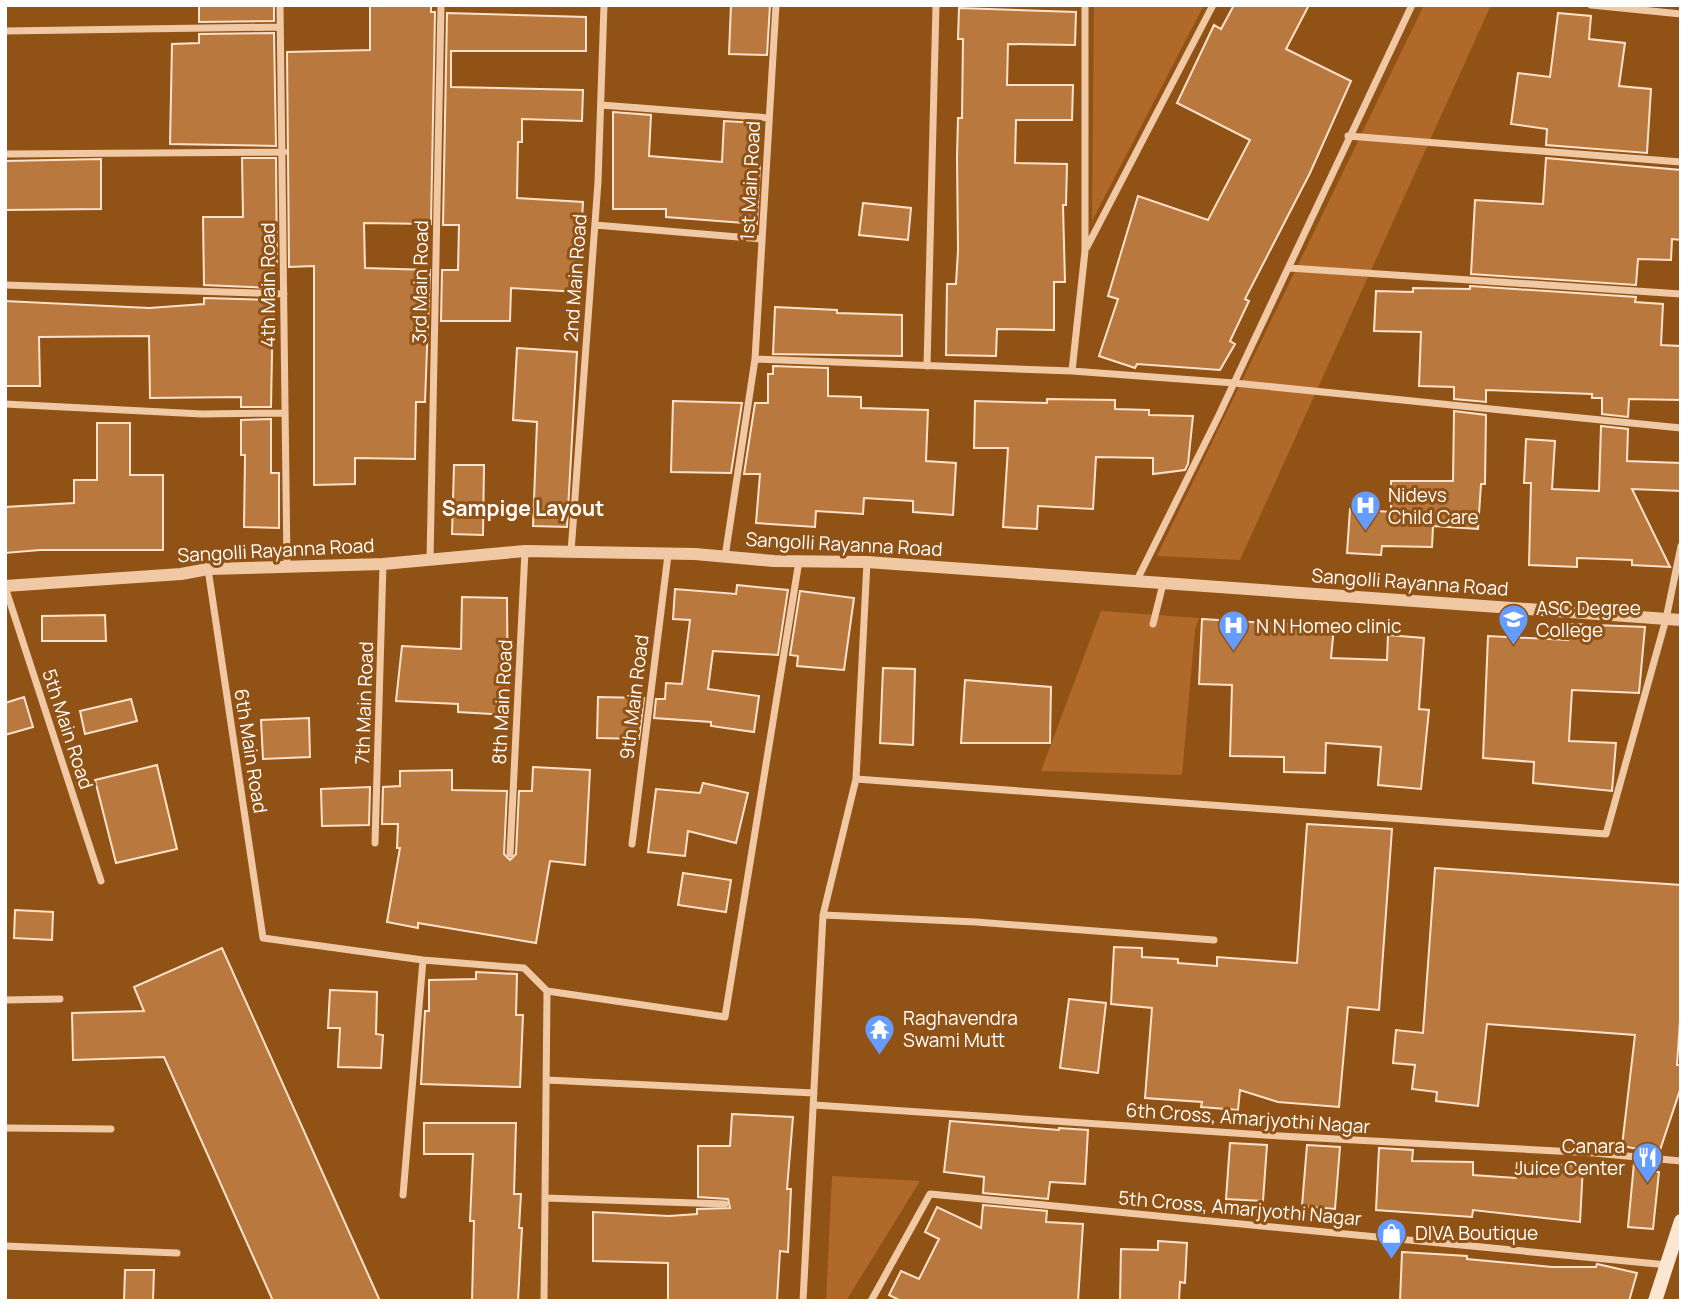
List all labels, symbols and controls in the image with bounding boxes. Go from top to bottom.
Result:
street label: 1st Main Road [734,120,766,242]
street label: 2nd Main Road [558,213,592,343]
street label: 3rd Main Road [406,220,434,344]
street label: 4th Main Road [255,223,281,347]
place label: Nidevs Child Care [1388,482,1479,530]
hospital icon: Nidevs Child Care [1348,489,1382,533]
district label: Sampige Layout [442,494,604,522]
street label: Sangolli Rayanna Road [745,526,943,562]
street label: Sangolli Rayanna Road [177,532,375,568]
street label: Sangolli Rayanna Road [1311,562,1509,602]
place label: ASC Degree College [1536,595,1641,643]
school or university icon: ASC Degree College [1496,602,1530,646]
hospital icon: N N Homeo clinic [1216,609,1250,653]
place label: N N Homeo clinic [1256,613,1401,639]
street label: 9th Main Road [613,633,655,761]
street label: 8th Main Road [486,639,518,765]
street label: 7th Main Road [349,641,379,765]
street label: 5th Main Road [36,666,100,792]
street label: 6th Main Road [228,687,274,815]
place label: Raghavendra Swami Mutt [903,1005,1018,1053]
temple icon: Raghavendra Swami Mutt [863,1012,897,1056]
street label: 6th Cross, Amarjyothi Nagar [1125,1096,1371,1140]
place label: Canara Juice Center [1514,1133,1625,1181]
restaurant icon: Canara Juice Center [1631,1140,1665,1184]
street label: 5th Cross, Amarjyothi Nagar [1117,1184,1363,1232]
shop icon: DIVA Boutique [1375,1216,1409,1260]
place label: DIVA Boutique [1415,1220,1538,1246]

